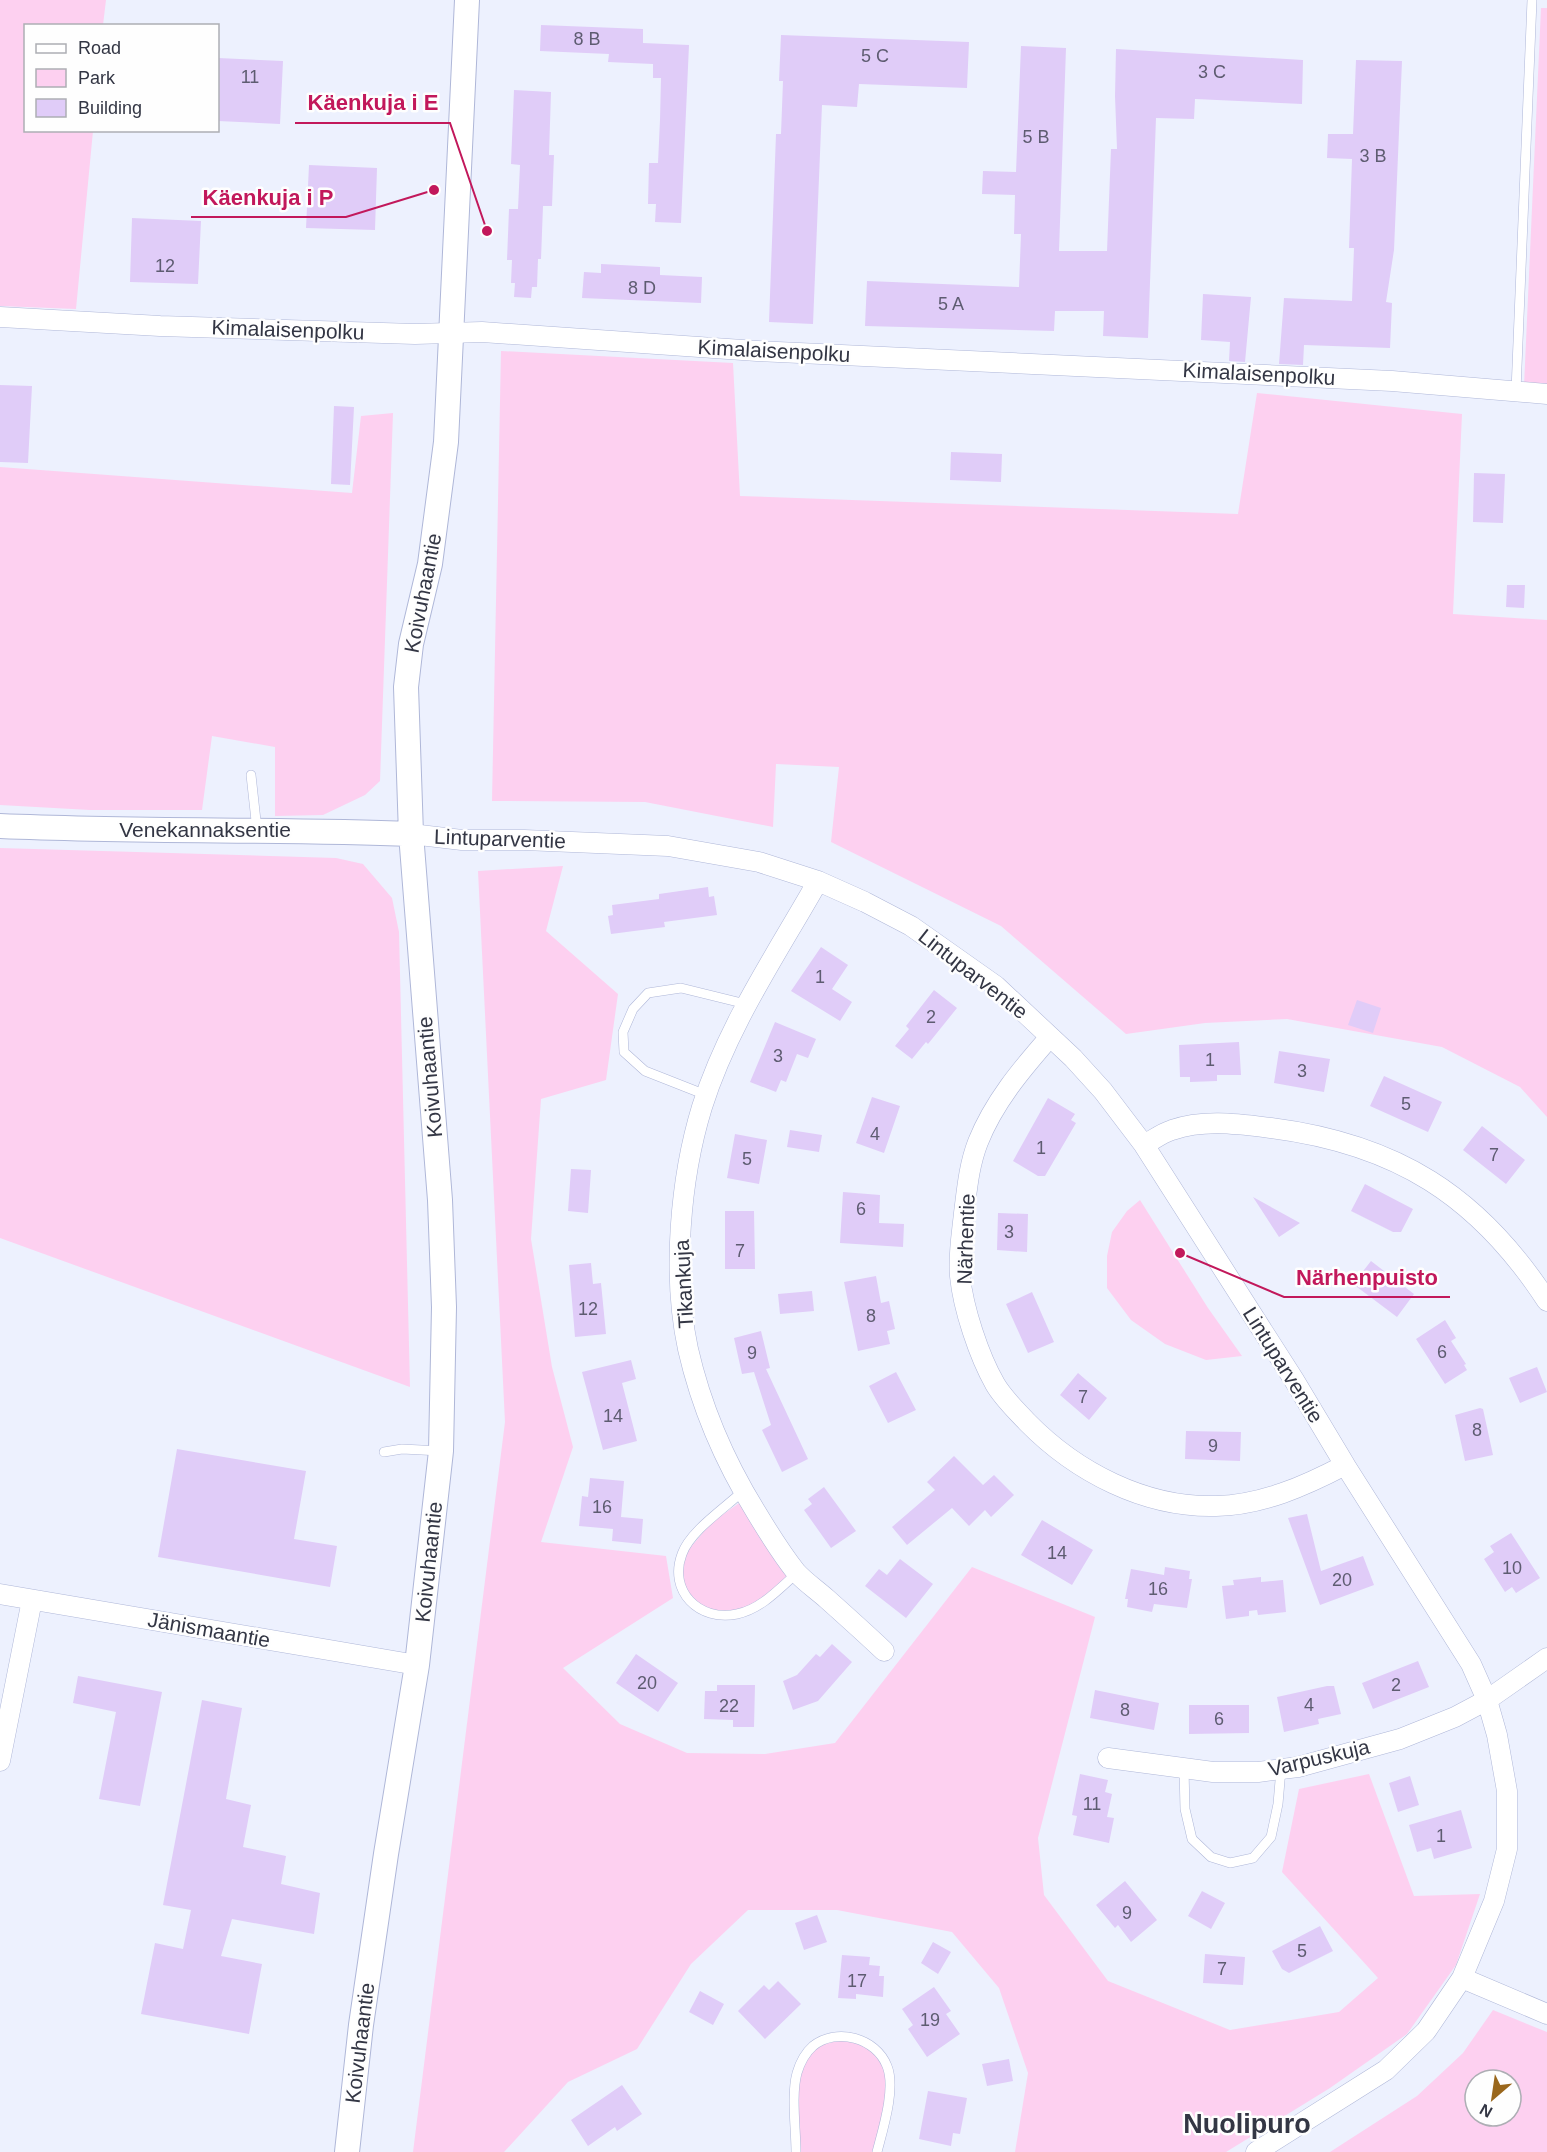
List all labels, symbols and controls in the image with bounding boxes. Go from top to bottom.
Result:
legend [24,24,219,132]
house number: 8 B [573,29,601,49]
text: Road [78,38,121,58]
house number: 5 C [861,46,889,66]
house number: 3 C [1198,62,1226,82]
house number: 11 [241,67,259,87]
text: Park [78,68,116,88]
callout: Käenkuja i E [295,83,450,123]
text: Käenkuja i E [308,90,438,115]
text: Building [78,98,142,118]
house number: 5 B [1022,127,1050,147]
house number: 3 B [1359,146,1387,166]
callout: Käenkuja i P [191,177,346,217]
text: Käenkuja i P [203,185,333,210]
house number: 12 [155,256,175,276]
house number: 8 D [628,278,656,298]
house number: 5 A [938,294,964,314]
street label: Kimalaisenpolku [211,315,365,344]
street label: Kimalaisenpolku [697,335,851,366]
street label: Kimalaisenpolku [1182,358,1336,389]
street label: Koivuhaantie [400,531,445,655]
street label: Venekannaksentie [119,818,291,841]
street label: Lintuparventie [434,825,566,852]
street label: Lintuparventie [914,924,1032,1023]
house number: 1 [815,967,825,987]
house number: 2 [926,1007,936,1027]
street label: Koivuhaantie [413,1016,446,1139]
house number: 3 [773,1046,783,1066]
house number: 1 [1205,1050,1215,1070]
house number: 3 [1297,1061,1307,1081]
house number: 5 [1401,1094,1411,1114]
house number: 4 [870,1124,880,1144]
house number: 1 [1036,1138,1046,1158]
house number: 7 [1489,1145,1499,1165]
house number: 5 [742,1149,752,1169]
street label: Närhentie [952,1193,979,1285]
house number: 6 [856,1199,866,1219]
house number: 3 [1004,1222,1014,1242]
street label: Tikankuja [670,1239,697,1329]
house number: 7 [735,1241,745,1261]
callout: Närhenpuisto [1284,1257,1450,1297]
text: Närhenpuisto [1296,1265,1438,1290]
house number: 12 [578,1299,598,1319]
street label: Lintuparventie [1239,1303,1328,1427]
house number: 8 [866,1306,876,1326]
house number: 6 [1437,1342,1447,1362]
house number: 9 [747,1343,757,1363]
house number: 7 [1078,1387,1088,1407]
house number: 14 [603,1406,623,1426]
house number: 8 [1472,1420,1482,1440]
house number: 9 [1208,1436,1218,1456]
house number: 16 [592,1497,612,1517]
street label: Koivuhaantie [411,1500,446,1624]
house number: 14 [1047,1543,1067,1563]
house number: 10 [1502,1558,1522,1578]
house number: 20 [1332,1570,1352,1590]
house number: 16 [1148,1579,1168,1599]
street label: Jänismaantie [146,1607,272,1652]
house number: 20 [637,1673,657,1693]
house number: 2 [1391,1675,1401,1695]
house number: 4 [1304,1695,1314,1715]
house number: 22 [719,1696,739,1716]
house number: 8 [1120,1700,1130,1720]
house number: 6 [1214,1709,1224,1729]
street label: Varpuskuja [1266,1735,1372,1780]
house number: 11 [1083,1794,1101,1814]
house number: 1 [1436,1826,1446,1846]
house number: 9 [1122,1903,1132,1923]
house number: 5 [1297,1941,1307,1961]
house number: 7 [1217,1959,1227,1979]
house number: 17 [847,1971,867,1991]
street label: Koivuhaantie [341,1981,378,2105]
house number: 19 [920,2010,940,2030]
north arrow [1463,2068,1523,2128]
text: N [1477,2100,1495,2121]
district label: Nuolipuro [1183,2109,1311,2139]

